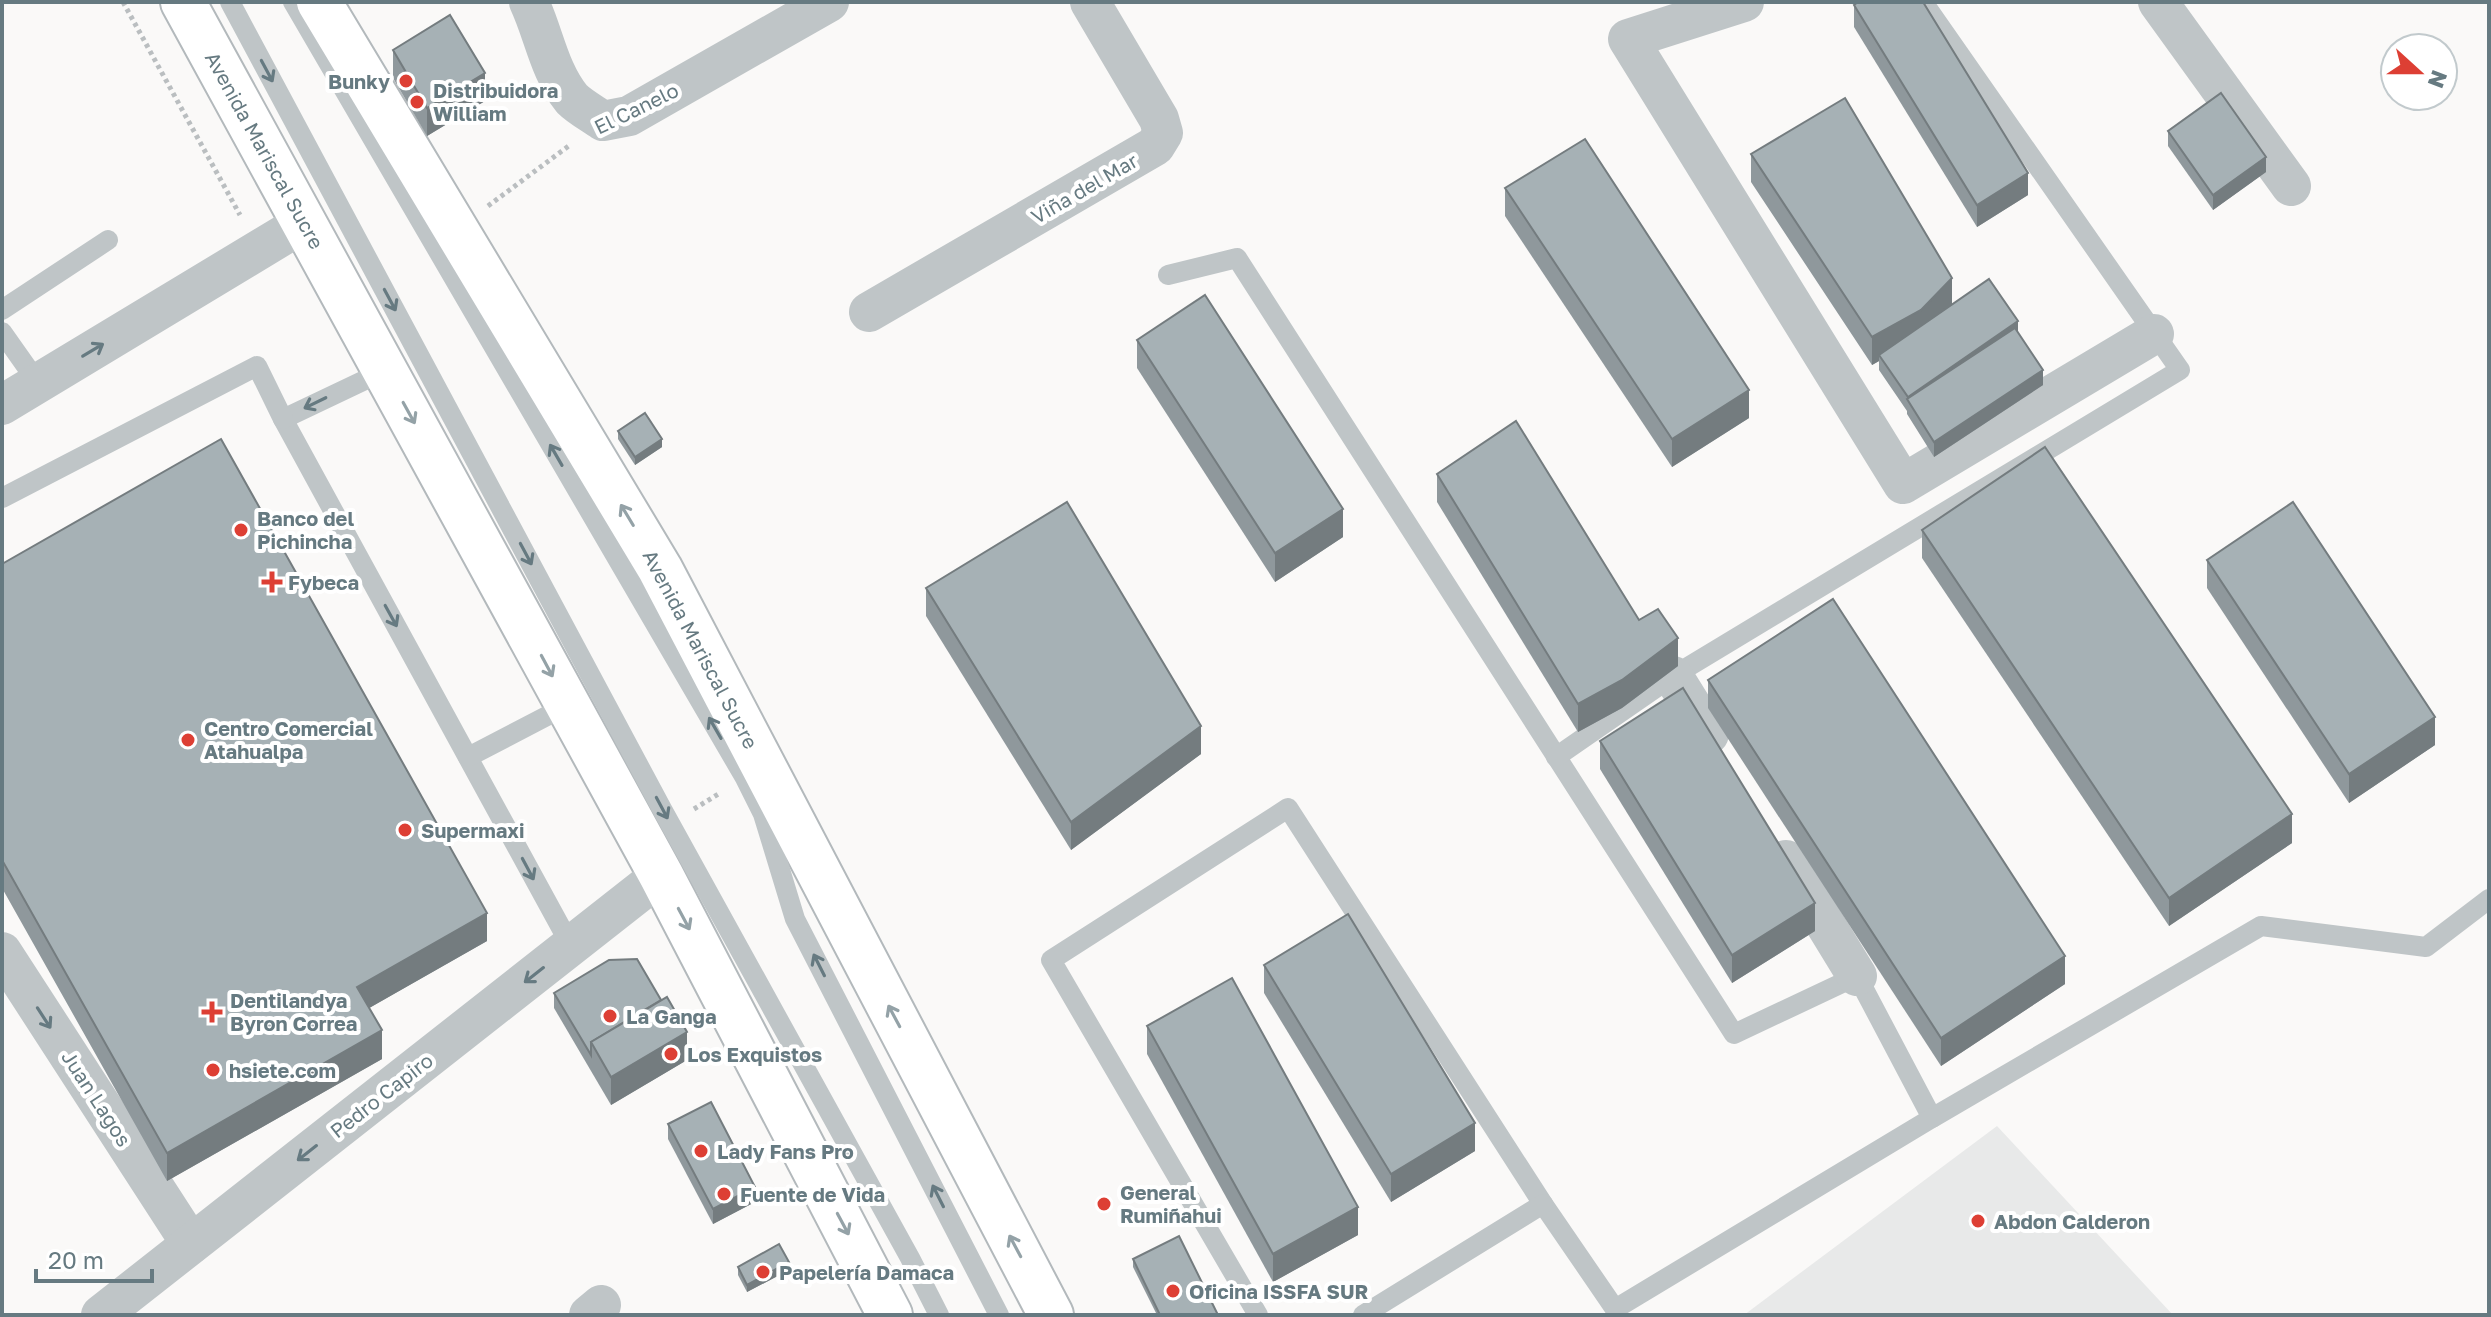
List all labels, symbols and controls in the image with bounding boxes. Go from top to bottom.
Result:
north arrow [2379,32,2459,112]
street label: Avenida Mariscal Sucre [201,47,329,253]
one-way arrow [259,58,275,82]
text: N [2423,67,2454,92]
place label: Bunky [328,69,390,93]
marker: Bunky [397,72,415,90]
street label: El Canelo [590,77,682,139]
place label: Distribuidora William [433,78,558,125]
marker: Distribuidora William [408,93,426,111]
street label: Viña del Mar [1026,148,1142,228]
one-way arrow [382,288,398,311]
one-way arrow [81,342,104,358]
one-way arrow [304,396,328,411]
one-way arrow [402,401,418,424]
one-way arrow [548,444,564,467]
one-way arrow [619,504,635,526]
place label: Banco del Pichincha [257,506,354,553]
marker: Banco del Pichincha [232,521,250,539]
one-way arrow [518,541,534,565]
street label: Avenida Mariscal Sucre [638,545,764,753]
place label: Fybeca [288,570,359,594]
marker: Fybeca [263,573,281,591]
one-way arrow [383,604,399,627]
one-way arrow [539,654,555,677]
place label: Centro Comercial Atahualpa [204,716,373,763]
one-way arrow [707,717,723,740]
marker: Centro Comercial Atahualpa [179,731,197,749]
one-way arrow [654,795,670,819]
place label: Supermaxi [421,818,524,842]
marker: Supermaxi [396,821,414,839]
one-way arrow [520,857,536,881]
one-way arrow [677,907,693,931]
one-way arrow [810,953,826,977]
one-way arrow [524,966,545,984]
place label: Dentilandya Byron Correa [230,988,357,1035]
marker: Dentilandya Byron Correa [201,1001,223,1023]
place label: La Ganga [626,1004,717,1028]
one-way arrow [886,1004,902,1028]
one-way arrow [37,1006,53,1029]
marker: La Ganga [601,1007,619,1025]
place label: Los Exquistos [687,1042,822,1066]
marker: Los Exquistos [662,1045,680,1063]
street label: Juan Lagos [57,1046,137,1150]
street label: Pedro Capiro [325,1048,437,1142]
place label: hsiete.com [229,1058,336,1082]
marker: hsiete.com [204,1061,222,1079]
place label: Lady Fans Pro [717,1139,854,1163]
marker: Lady Fans Pro [692,1142,710,1160]
one-way arrow [297,1144,318,1162]
place label: General Rumiñahui [1120,1180,1222,1227]
place label: Fuente de Vida [740,1182,885,1206]
one-way arrow [929,1184,945,1208]
marker: Fuente de Vida [715,1185,733,1203]
marker: General Rumiñahui [1095,1195,1113,1213]
place label: Abdon Calderon [1994,1209,2150,1233]
one-way arrow [836,1212,852,1236]
marker: Abdon Calderon [1969,1212,1987,1230]
scale bar [36,1233,152,1283]
one-way arrow [1007,1235,1023,1258]
text: 20 m [48,1245,104,1274]
place label: Papelería Damaca [779,1260,954,1284]
marker: Papelería Damaca [754,1263,772,1281]
place label: Oficina ISSFA SUR [1189,1279,1369,1303]
marker: Oficina ISSFA SUR [1164,1282,1182,1300]

